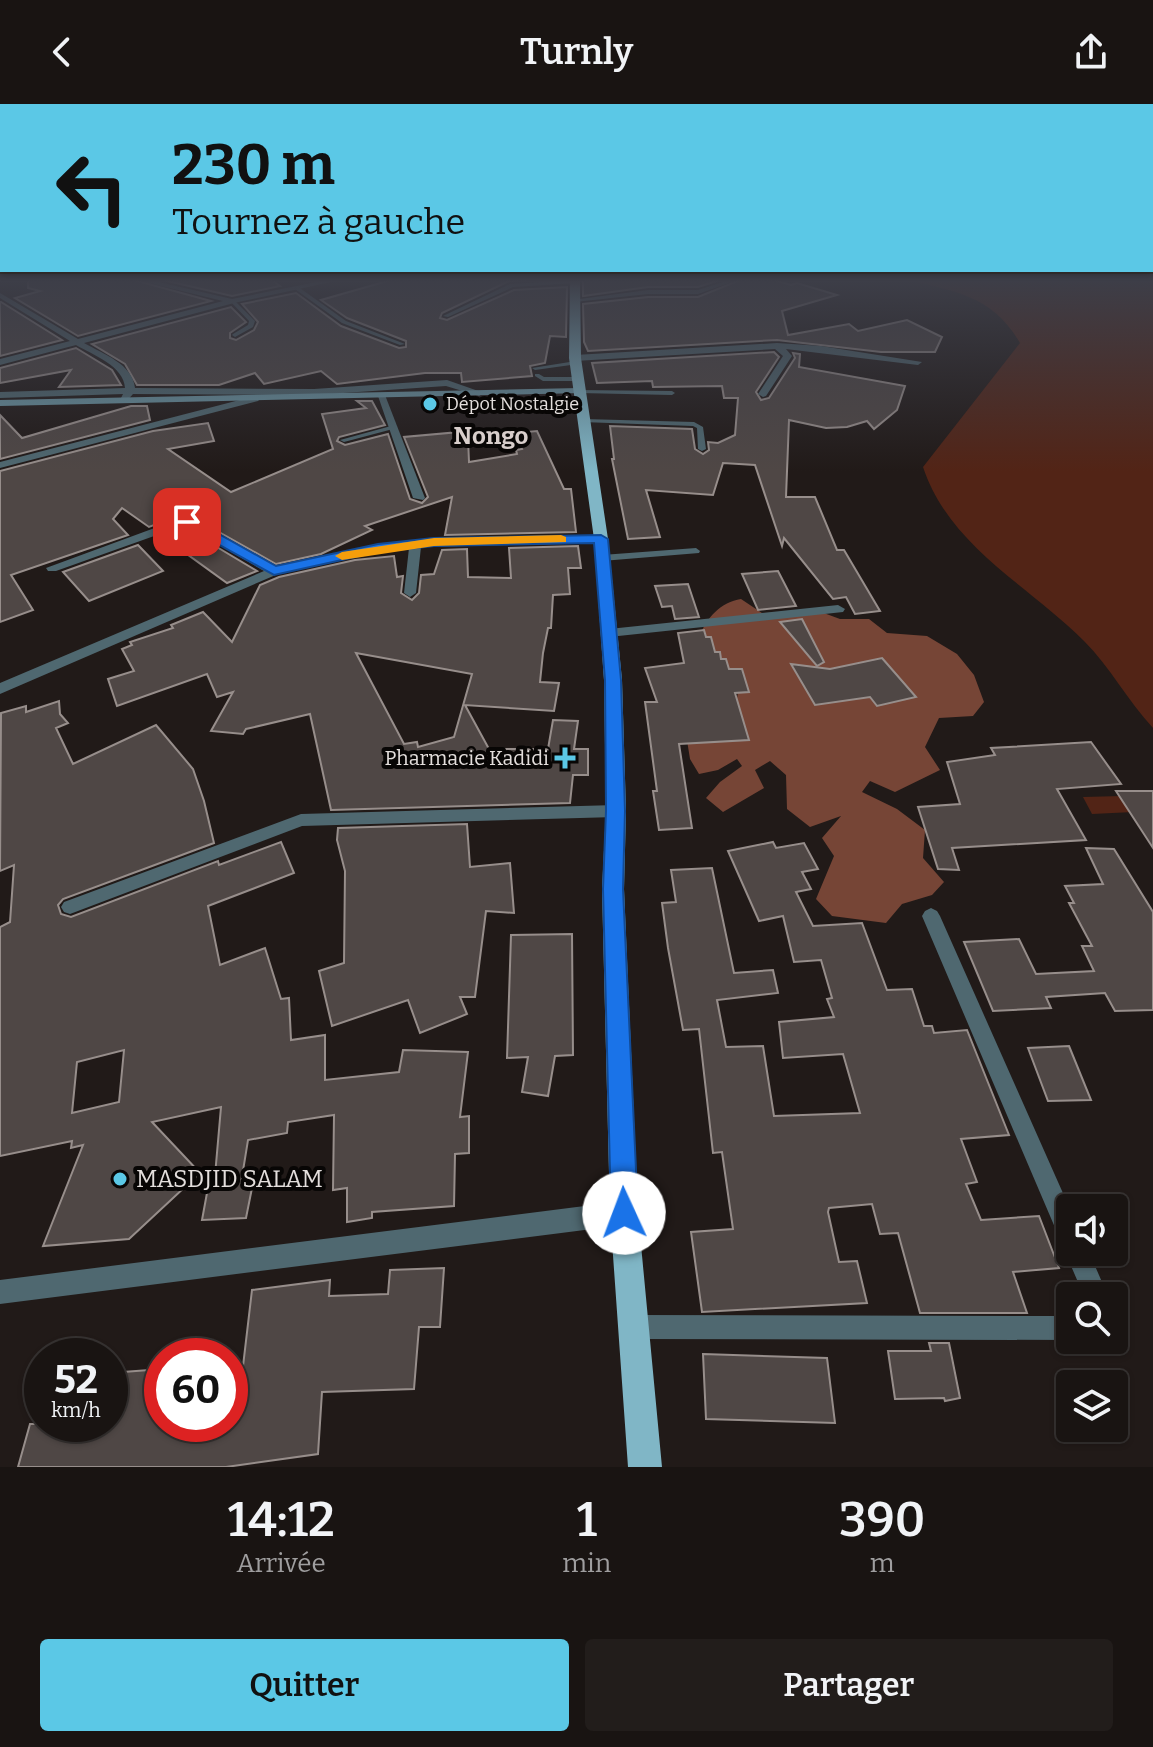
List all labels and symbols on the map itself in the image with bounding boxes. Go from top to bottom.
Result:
place label: Dépot Nostalgie [446,393,579,415]
marker: Dépot Nostalgie [421,395,439,413]
district label: Nongo [454,422,529,450]
pin [153,488,221,556]
place label: Pharmacie Kadidi [385,746,549,770]
marker: Pharmacie Kadidi [556,749,574,767]
place label: MASDJID SALAM [136,1165,323,1193]
marker: MASDJID SALAM [111,1170,129,1188]
position arrow [582,1171,666,1255]
speed limit sign: 60 [144,1338,248,1442]

